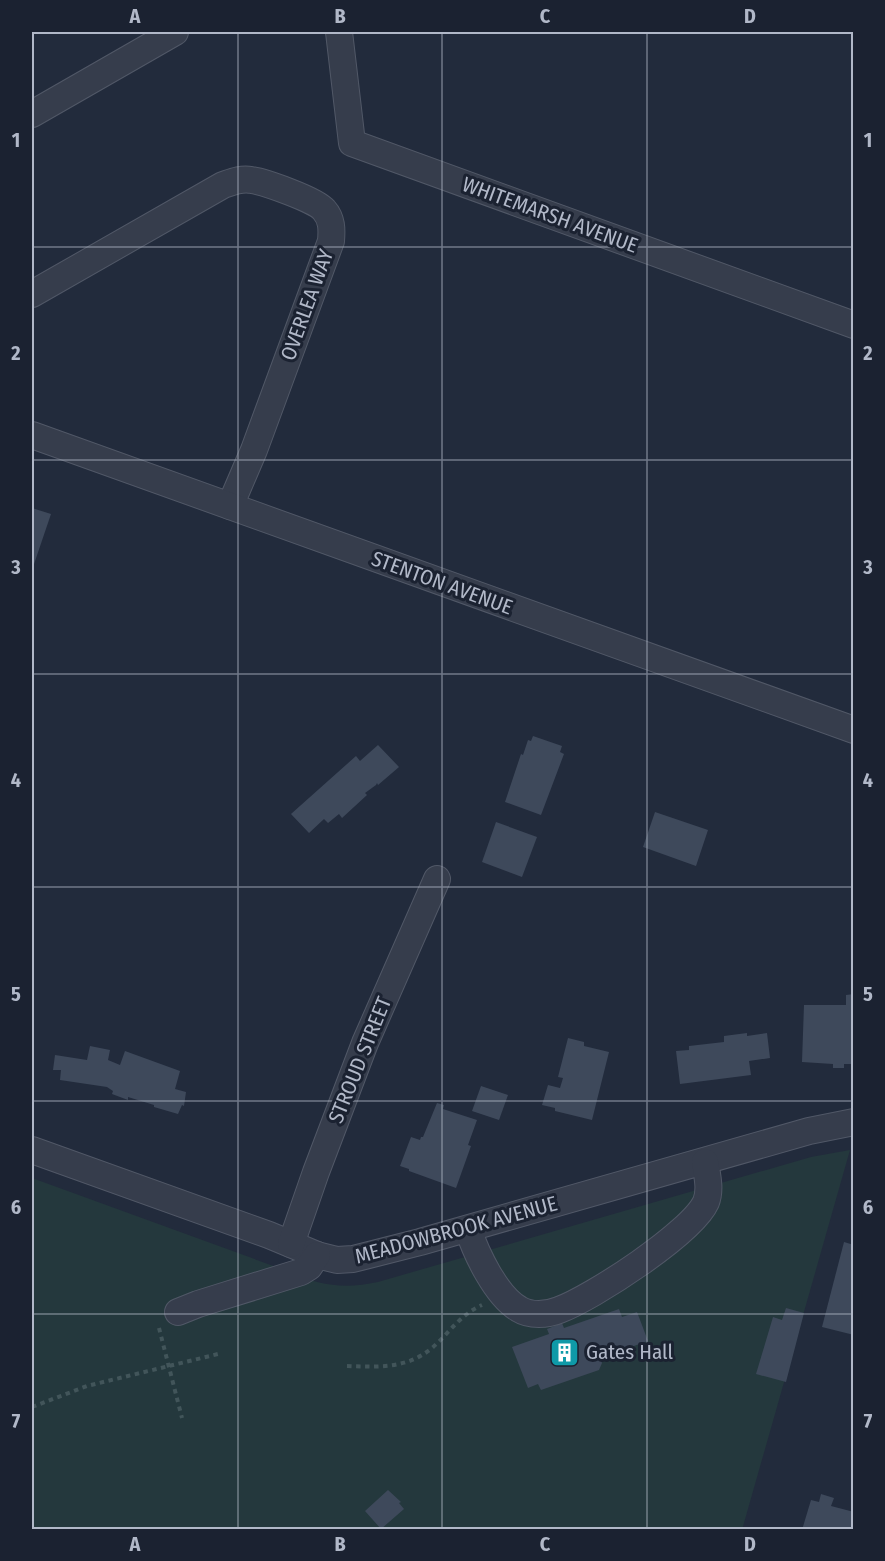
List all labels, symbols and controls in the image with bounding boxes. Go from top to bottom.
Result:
text: A [129,4,142,28]
text: B [334,4,346,28]
text: C [540,4,551,28]
text: D [744,4,756,28]
text: 1 [12,128,20,152]
text: 1 [864,128,872,152]
street label: WHITEMARSH AVENUE [459,171,642,259]
street label: OVERLEA WAY [275,245,339,364]
text: 2 [10,341,21,365]
text: 2 [862,341,873,365]
street label: STENTON AVENUE [368,545,516,621]
text: 3 [10,555,21,579]
text: 3 [862,555,873,579]
text: 4 [11,768,21,792]
text: 4 [863,768,873,792]
text: 5 [11,982,21,1006]
text: 5 [863,982,873,1006]
street label: STROUD STREET [323,993,397,1127]
street label: MEADOWBROOK AVENUE [352,1190,560,1270]
text: 6 [11,1195,21,1219]
text: 6 [863,1195,873,1219]
building icon: Gates Hall [549,1336,581,1368]
place label: Gates Hall [586,1339,674,1365]
text: 7 [12,1409,21,1433]
text: 7 [864,1409,873,1433]
text: A [129,1532,142,1556]
text: B [334,1532,346,1556]
text: C [540,1532,551,1556]
text: D [744,1532,756,1556]

